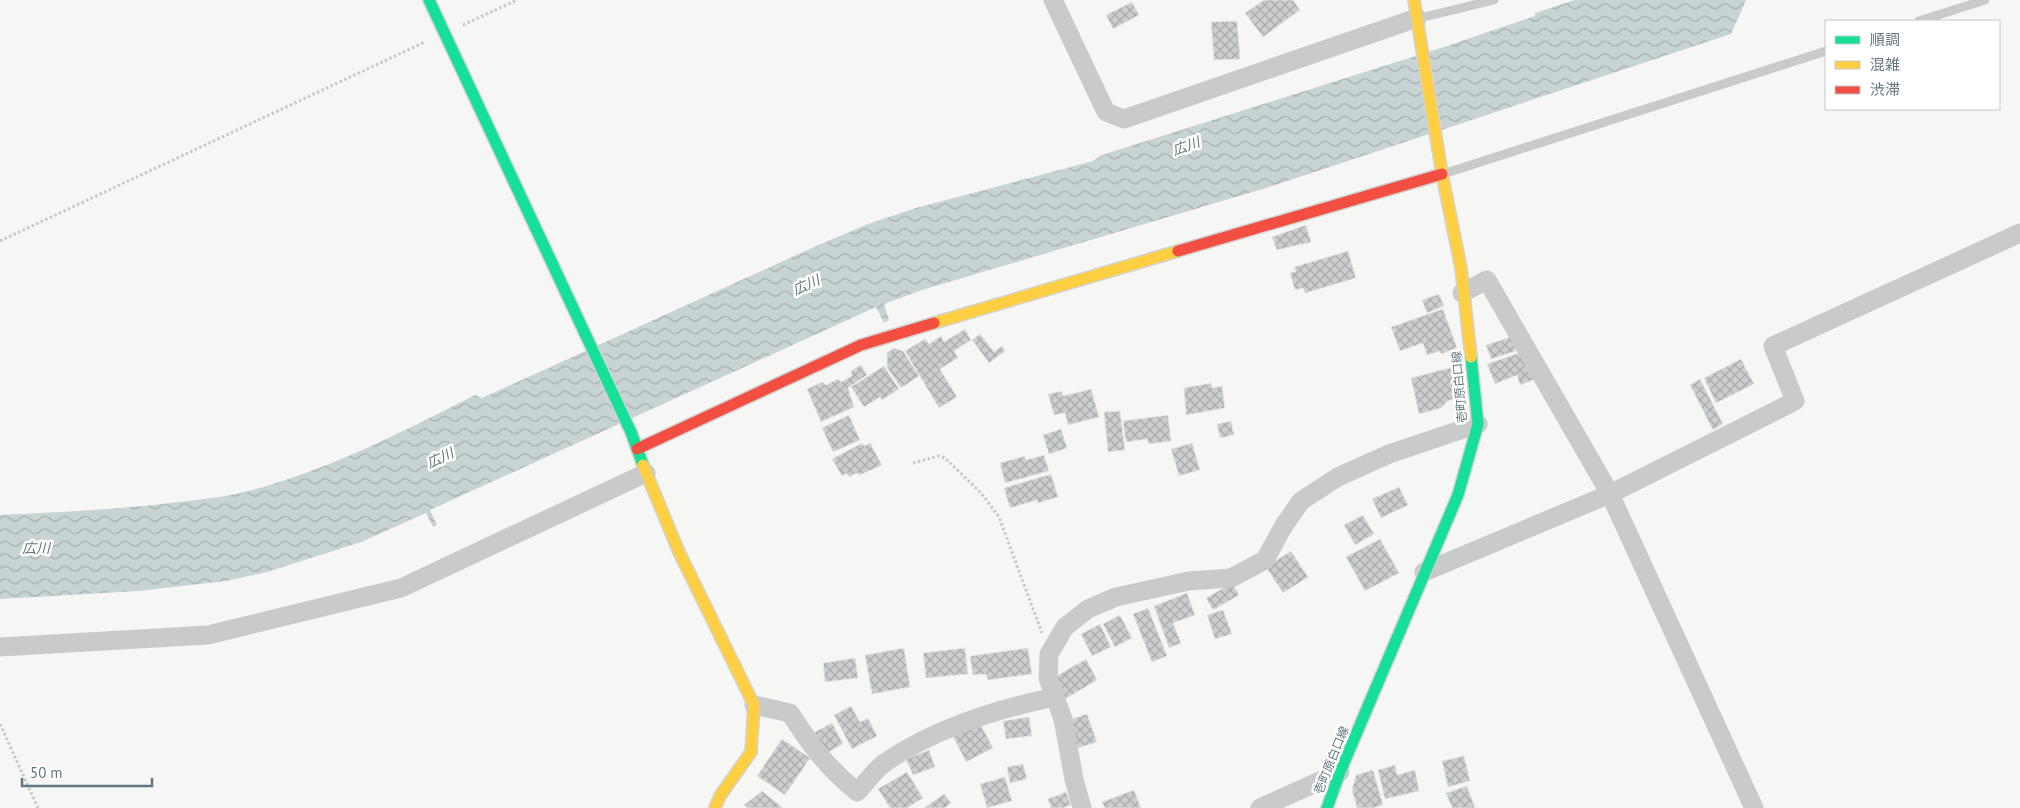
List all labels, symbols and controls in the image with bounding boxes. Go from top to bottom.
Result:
legend [1825,20,2000,110]
text: 順調 [1870,30,1900,49]
text: 混雑 [1870,55,1900,74]
text: 渋滞 [1870,80,1900,99]
water label: 広川 [1170,132,1204,159]
water label: 広川 [790,270,824,299]
street label: 壱町原白口線 [1448,350,1470,424]
water label: 広川 [424,443,458,472]
water label: 広川 [22,539,52,557]
street label: 壱町原白口線 [1311,724,1351,796]
scale bar [22,756,152,788]
text: 50 m [30,763,63,782]

